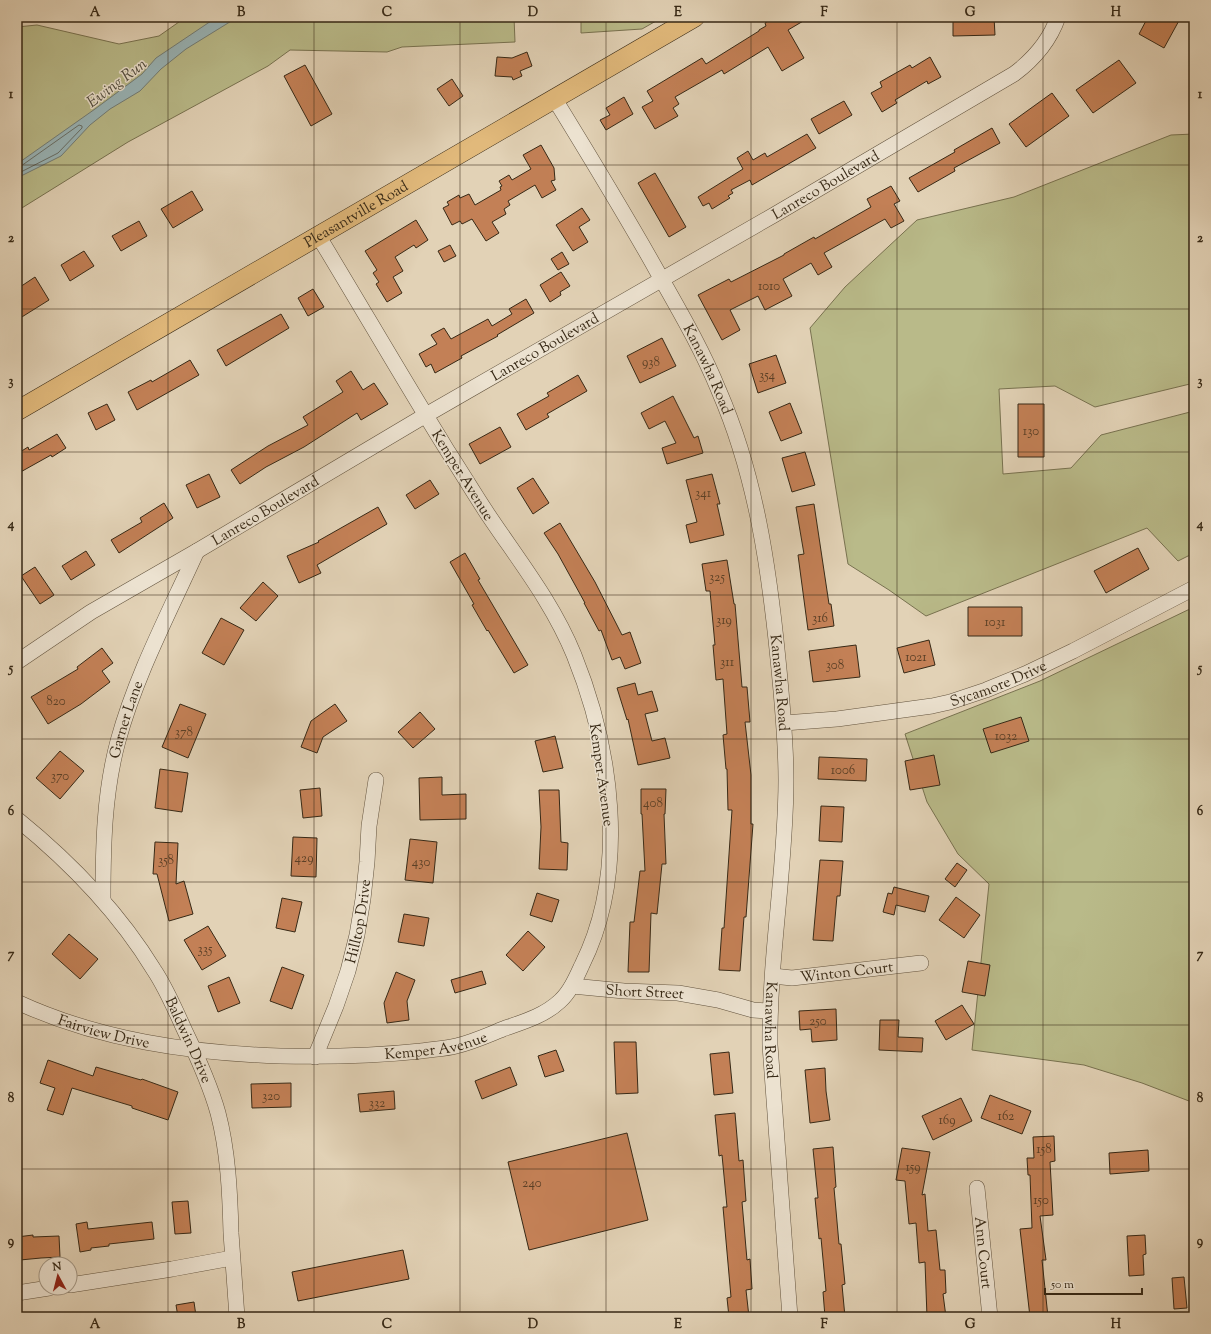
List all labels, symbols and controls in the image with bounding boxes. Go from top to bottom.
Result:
text: A [90,4,101,22]
text: B [237,4,246,22]
text: C [382,4,392,22]
text: D [528,4,538,22]
text: E [674,4,682,22]
text: F [820,4,828,22]
text: G [965,4,976,22]
text: H [1111,4,1122,22]
water label: Ewing Run [83,53,153,114]
text: 1 [9,86,14,104]
text: 1 [1198,86,1203,104]
street label: Lanreco Boulevard [769,146,884,226]
street label: Pleasantville Road [301,176,413,254]
text: 2 [8,230,15,248]
text: 2 [1197,230,1204,248]
house number: 1010 [758,278,780,296]
street label: Lanreco Boulevard [488,308,604,387]
street label: Kanawha Road [677,321,737,418]
house number: 938 [642,354,660,372]
house number: 354 [759,367,776,385]
text: 3 [8,373,14,391]
text: 3 [1197,373,1203,391]
house number: 130 [1023,423,1039,441]
street label: Kemper Avenue [425,426,498,525]
street label: Lanreco Boulevard [208,471,324,552]
house number: 341 [695,485,712,503]
text: 4 [7,516,15,534]
text: 4 [1196,516,1204,534]
house number: 325 [709,569,725,587]
house number: 316 [812,610,828,628]
house number: 319 [716,612,732,630]
house number: 1031 [985,614,1006,632]
street label: Kanawha Road [764,634,793,733]
house number: 1021 [905,649,927,667]
house number: 311 [720,654,735,672]
street label: Sycamore Drive [948,656,1051,713]
house number: 308 [826,657,844,675]
text: 5 [8,660,14,678]
text: 5 [1197,660,1203,678]
street label: Garner Lane [105,678,149,761]
house number: 820 [46,693,66,711]
street label: Kemper Avenue [583,722,618,828]
house number: 378 [175,724,193,742]
house number: 1032 [995,728,1017,746]
house number: 1006 [831,762,855,780]
house number: 370 [51,768,69,786]
house number: 408 [643,795,663,813]
text: 6 [8,803,15,821]
text: 6 [1197,803,1204,821]
house number: 429 [295,850,313,868]
house number: 358 [158,852,174,870]
house number: 430 [412,854,430,872]
street label: Hilltop Drive [341,878,377,966]
house number: 335 [198,941,213,959]
text: 7 [8,946,15,964]
text: 7 [1197,946,1204,964]
street label: Winton Court [799,957,894,989]
street label: Short Street [604,980,685,1006]
street label: Kanawha Road [758,981,781,1080]
street label: Baldwin Drive [159,994,216,1086]
street label: Fairview Drive [55,1010,151,1055]
house number: 250 [809,1013,827,1031]
street label: Kemper Avenue [384,1027,491,1066]
house number: 320 [262,1088,280,1106]
text: 8 [8,1090,15,1108]
text: 8 [1197,1090,1204,1108]
house number: 332 [369,1095,385,1113]
house number: 162 [998,1108,1014,1126]
house number: 169 [938,1112,956,1130]
house number: 158 [1036,1141,1052,1159]
house number: 159 [905,1159,921,1177]
house number: 240 [522,1175,542,1193]
house number: 150 [1033,1192,1049,1210]
street label: Ann Court [968,1216,996,1290]
text: 9 [8,1233,15,1251]
text: 9 [1197,1233,1204,1251]
north arrow [38,1256,78,1296]
text: N [51,1259,62,1276]
scale bar [1045,1270,1142,1296]
text: 50 m [1050,1276,1074,1294]
text: A [90,1316,101,1334]
text: B [237,1316,246,1334]
text: C [382,1316,392,1334]
text: D [528,1316,538,1334]
text: E [674,1316,682,1334]
text: F [820,1316,828,1334]
text: G [965,1316,976,1334]
text: H [1111,1316,1122,1334]

